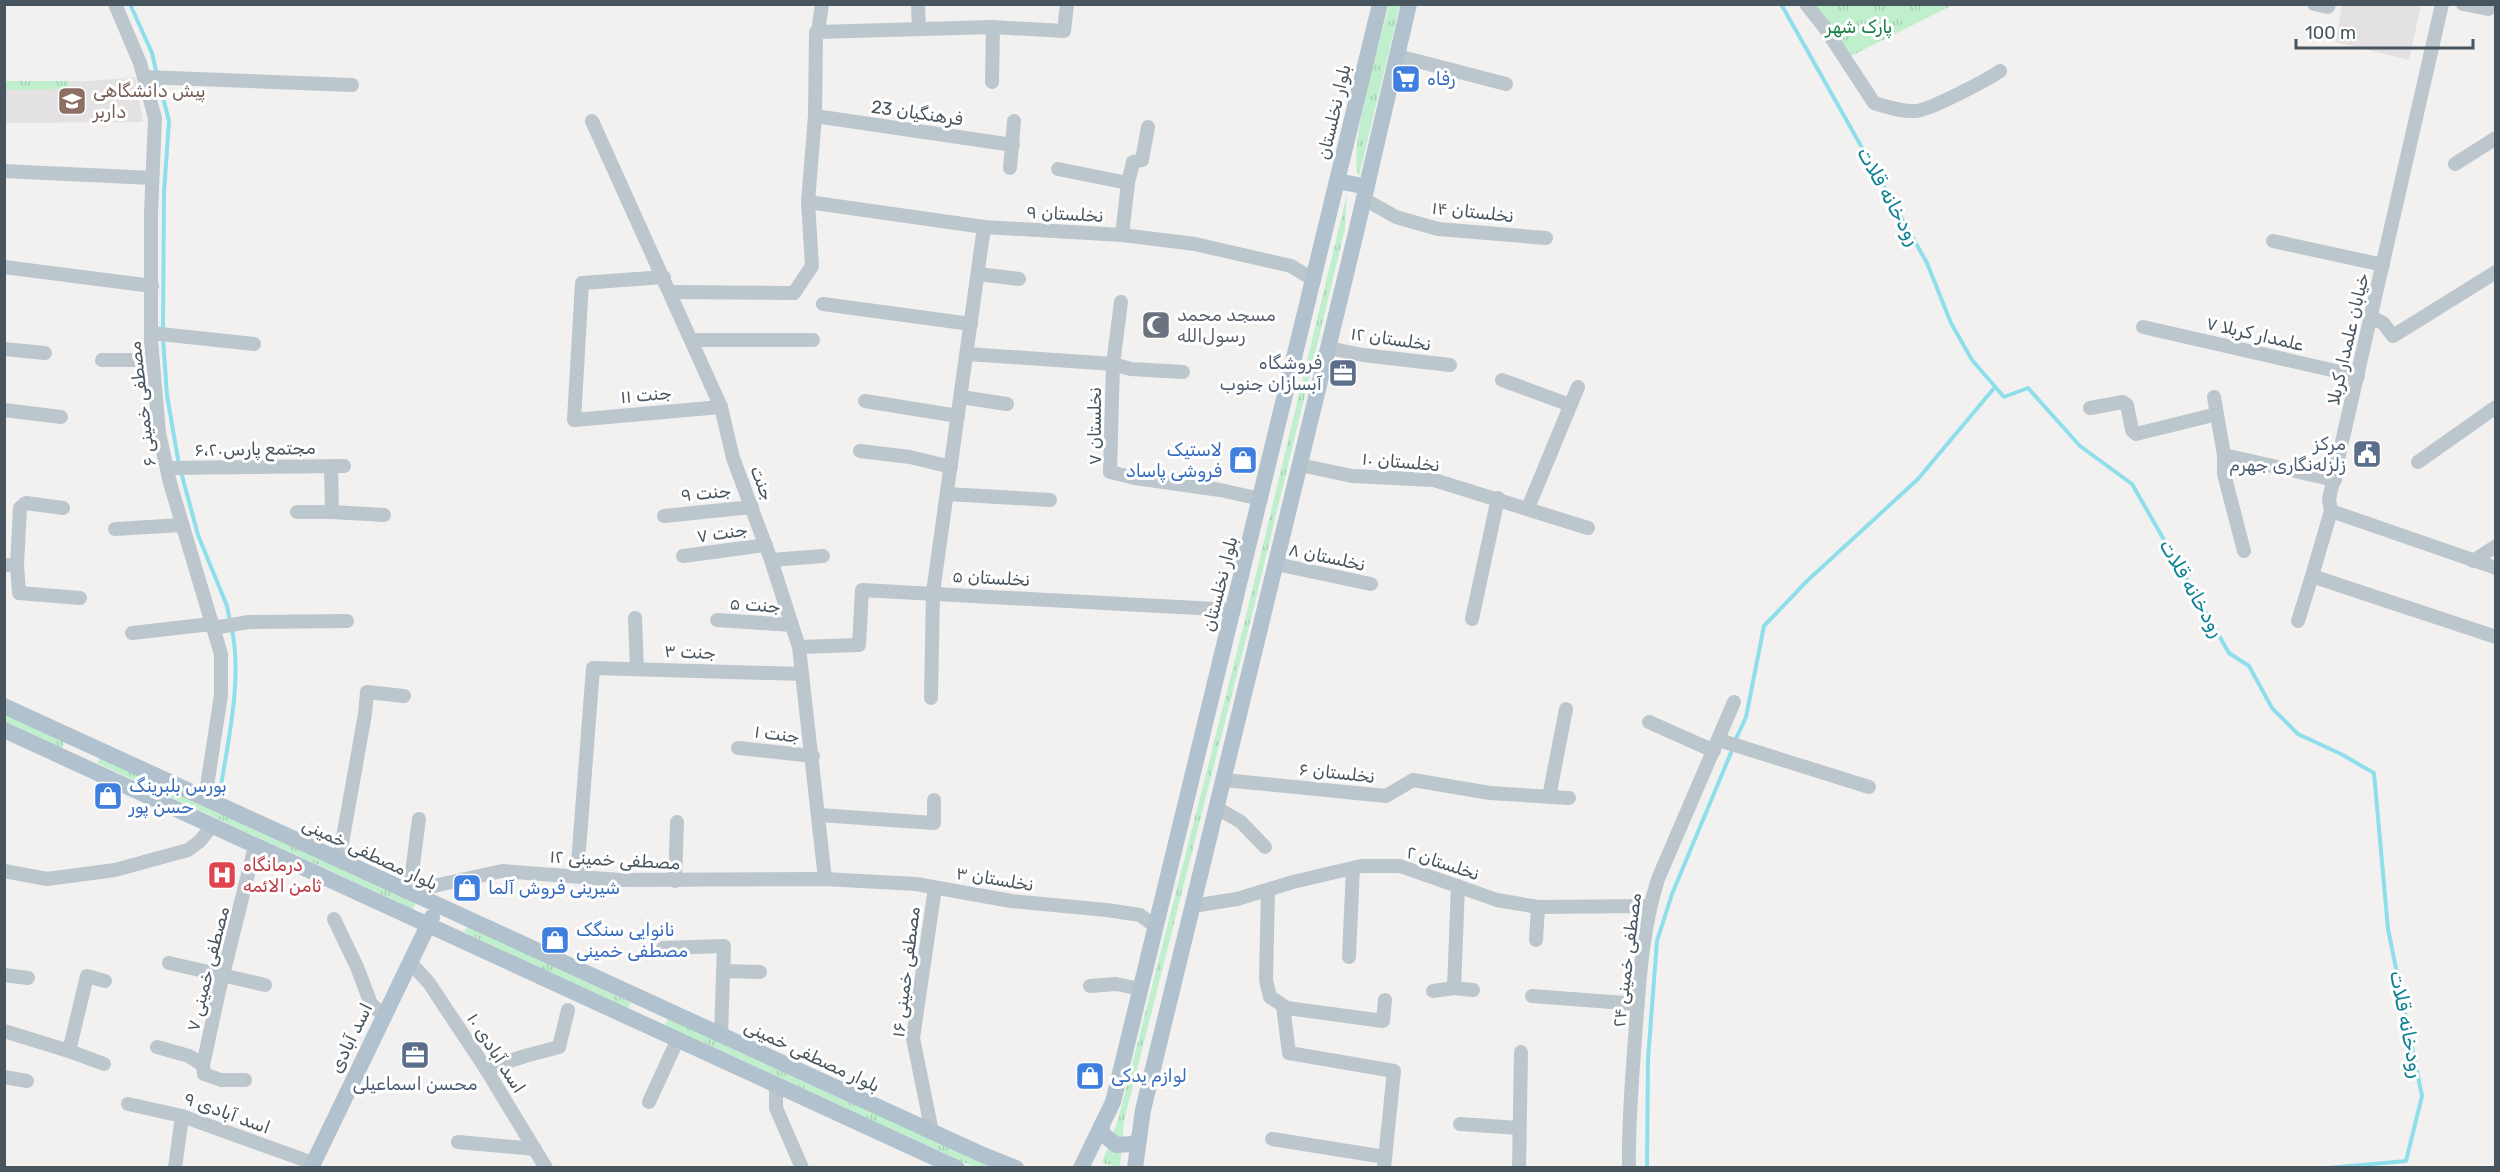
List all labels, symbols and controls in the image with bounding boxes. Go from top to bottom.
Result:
scale bar [2296,12,2473,50]
park label: پارک شهر [1825,16,1892,39]
text: 100 m [2305,22,2356,44]
street label: بلوار نخلستان [1312,62,1356,162]
supermarket icon: رفاه [1390,63,1422,95]
place label: رفاه [1427,68,1456,90]
place label: پیش دانشگاهی داربر [92,80,206,123]
school or university icon: پیش دانشگاهی داربر [56,85,88,117]
street label: فرهنگیان 23 [870,96,964,130]
water label: رودخانه قلات [1852,143,1926,249]
street label: نخلستان ۱۴ [1431,197,1515,227]
street label: نخلستان ۹ [1026,201,1104,227]
street label: خیابان علمدار کربلا [2322,271,2374,407]
place label: مسجد محمد رسول‌الله [1177,304,1276,347]
mosque icon: مسجد محمد رسول‌الله [1140,309,1172,341]
street label: علمدار کربلا ۷ [2204,312,2306,356]
street label: نخلستان ۱۲ [1349,322,1433,356]
street label: مصطفی خمینی ۶ [123,340,161,468]
place label: فروشگاه آبسازان جنوب [1219,352,1323,395]
office icon: فروشگاه آبسازان جنوب [1327,357,1359,389]
street label: جنت ۱۱ [620,382,672,408]
street label: نخلستان ۷ [1084,387,1106,465]
place label: مرکز زلزله‌نگاری جهرم [2229,433,2346,476]
street label: ۶،مجتمع پارس۲۰ [194,437,316,463]
public building icon: مرکز زلزله‌نگاری جهرم [2351,438,2383,470]
place label: لاستیک فروشی پاساد [1126,439,1222,483]
shop icon: لاستیک فروشی پاساد [1227,444,1259,476]
street label: نخلستان ۱۰ [1361,448,1441,476]
street label: جنت [745,462,779,504]
street label: جنت ۹ [680,479,732,507]
street label: جنت ۷ [695,519,749,547]
street label: بلوار نخلستان [1198,534,1242,634]
water label: رودخانه قلات [2154,535,2230,641]
street label: نخلستان ۸ [1286,538,1368,576]
street label: نخلستان ۵ [951,565,1031,591]
street label: جنت ۵ [729,592,781,618]
street label: جنت ۳ [664,640,716,664]
street label: جنت ۱ [753,720,801,748]
street label: نخلستان ۶ [1298,758,1376,788]
place label: بورس بلبرینگ حسن پور [128,775,227,819]
shop icon: بورس بلبرینگ حسن پور [92,780,124,812]
street label: بلوار مصطفی خمینی [299,813,441,895]
street label: نخلستان ۲ [1404,841,1482,885]
street label: مصطفی خمینی ۱۲ [549,846,681,874]
place label: درمانگاه ثامن الائمه [243,854,322,897]
hospital icon: درمانگاه ثامن الائمه [206,859,238,891]
street label: نخلستان ۳ [954,862,1036,896]
shop icon: شیرینی فروش آلما [451,872,483,904]
place label: شیرینی فروش آلما [488,877,620,899]
street label: مصطفی خمینی ۲۴ [1608,891,1646,1029]
street label: مصطفی خمینی ۷ [182,904,234,1034]
street label: مصطفی خمینی ۱۶ [887,905,925,1039]
place label: نانوایی سنگک مصطفی خمینی [576,919,688,962]
shop icon: نانوایی سنگک مصطفی خمینی [539,924,571,956]
water label: رودخانه قلات [2385,968,2429,1080]
street label: اسد آبادی [325,999,377,1077]
street label: اسد آبادی ۱۰ [462,1009,530,1097]
street label: بلوار مصطفی خمینی [741,1015,883,1097]
office icon: محسن اسماعیلی [399,1039,431,1071]
shop icon: لوازم یدکی [1074,1060,1106,1092]
place label: لوازم یدکی [1111,1065,1187,1087]
place label: محسن اسماعیلی [353,1073,477,1095]
street label: اسد آبادی ۹ [181,1087,273,1139]

